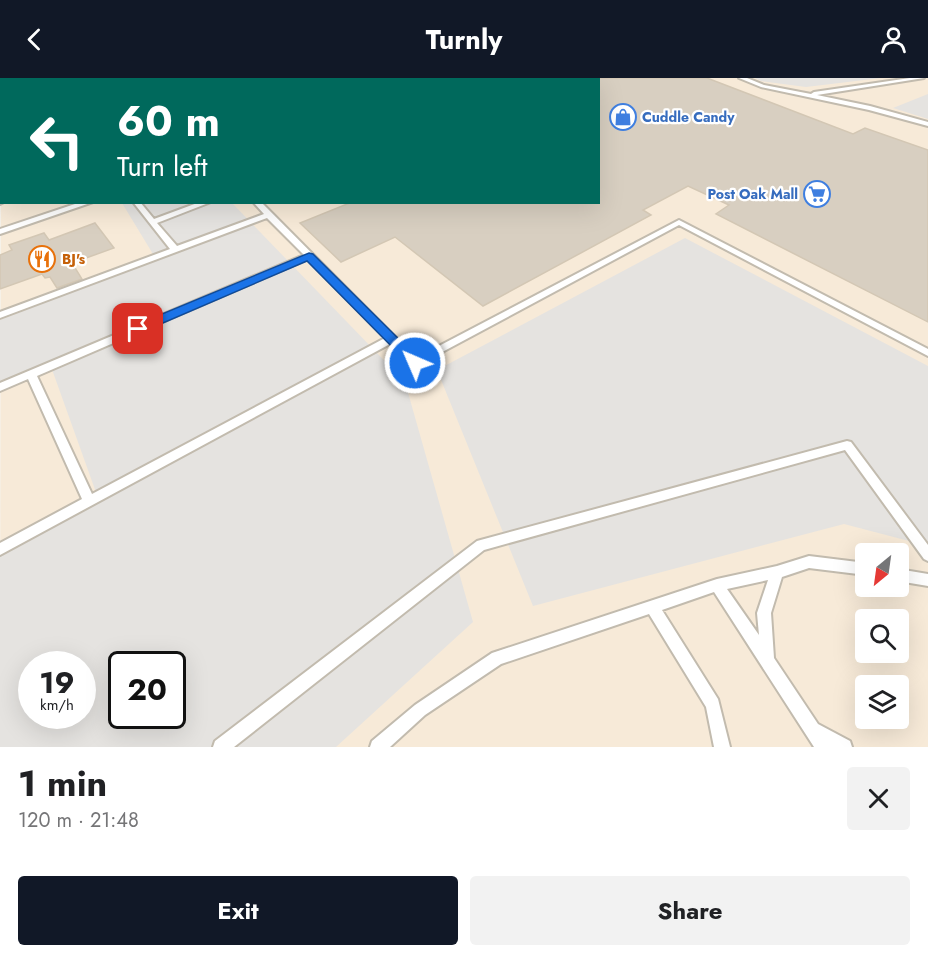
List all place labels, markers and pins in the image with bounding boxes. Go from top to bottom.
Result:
shop icon: Cuddle Candy [608,102,638,132]
place label: Cuddle Candy [642,107,735,127]
supermarket icon: Post Oak Mall [802,179,832,209]
place label: Post Oak Mall [708,184,798,204]
restaurant icon: BJ's [27,244,57,274]
place label: BJ's [62,249,86,269]
pin [112,303,163,354]

